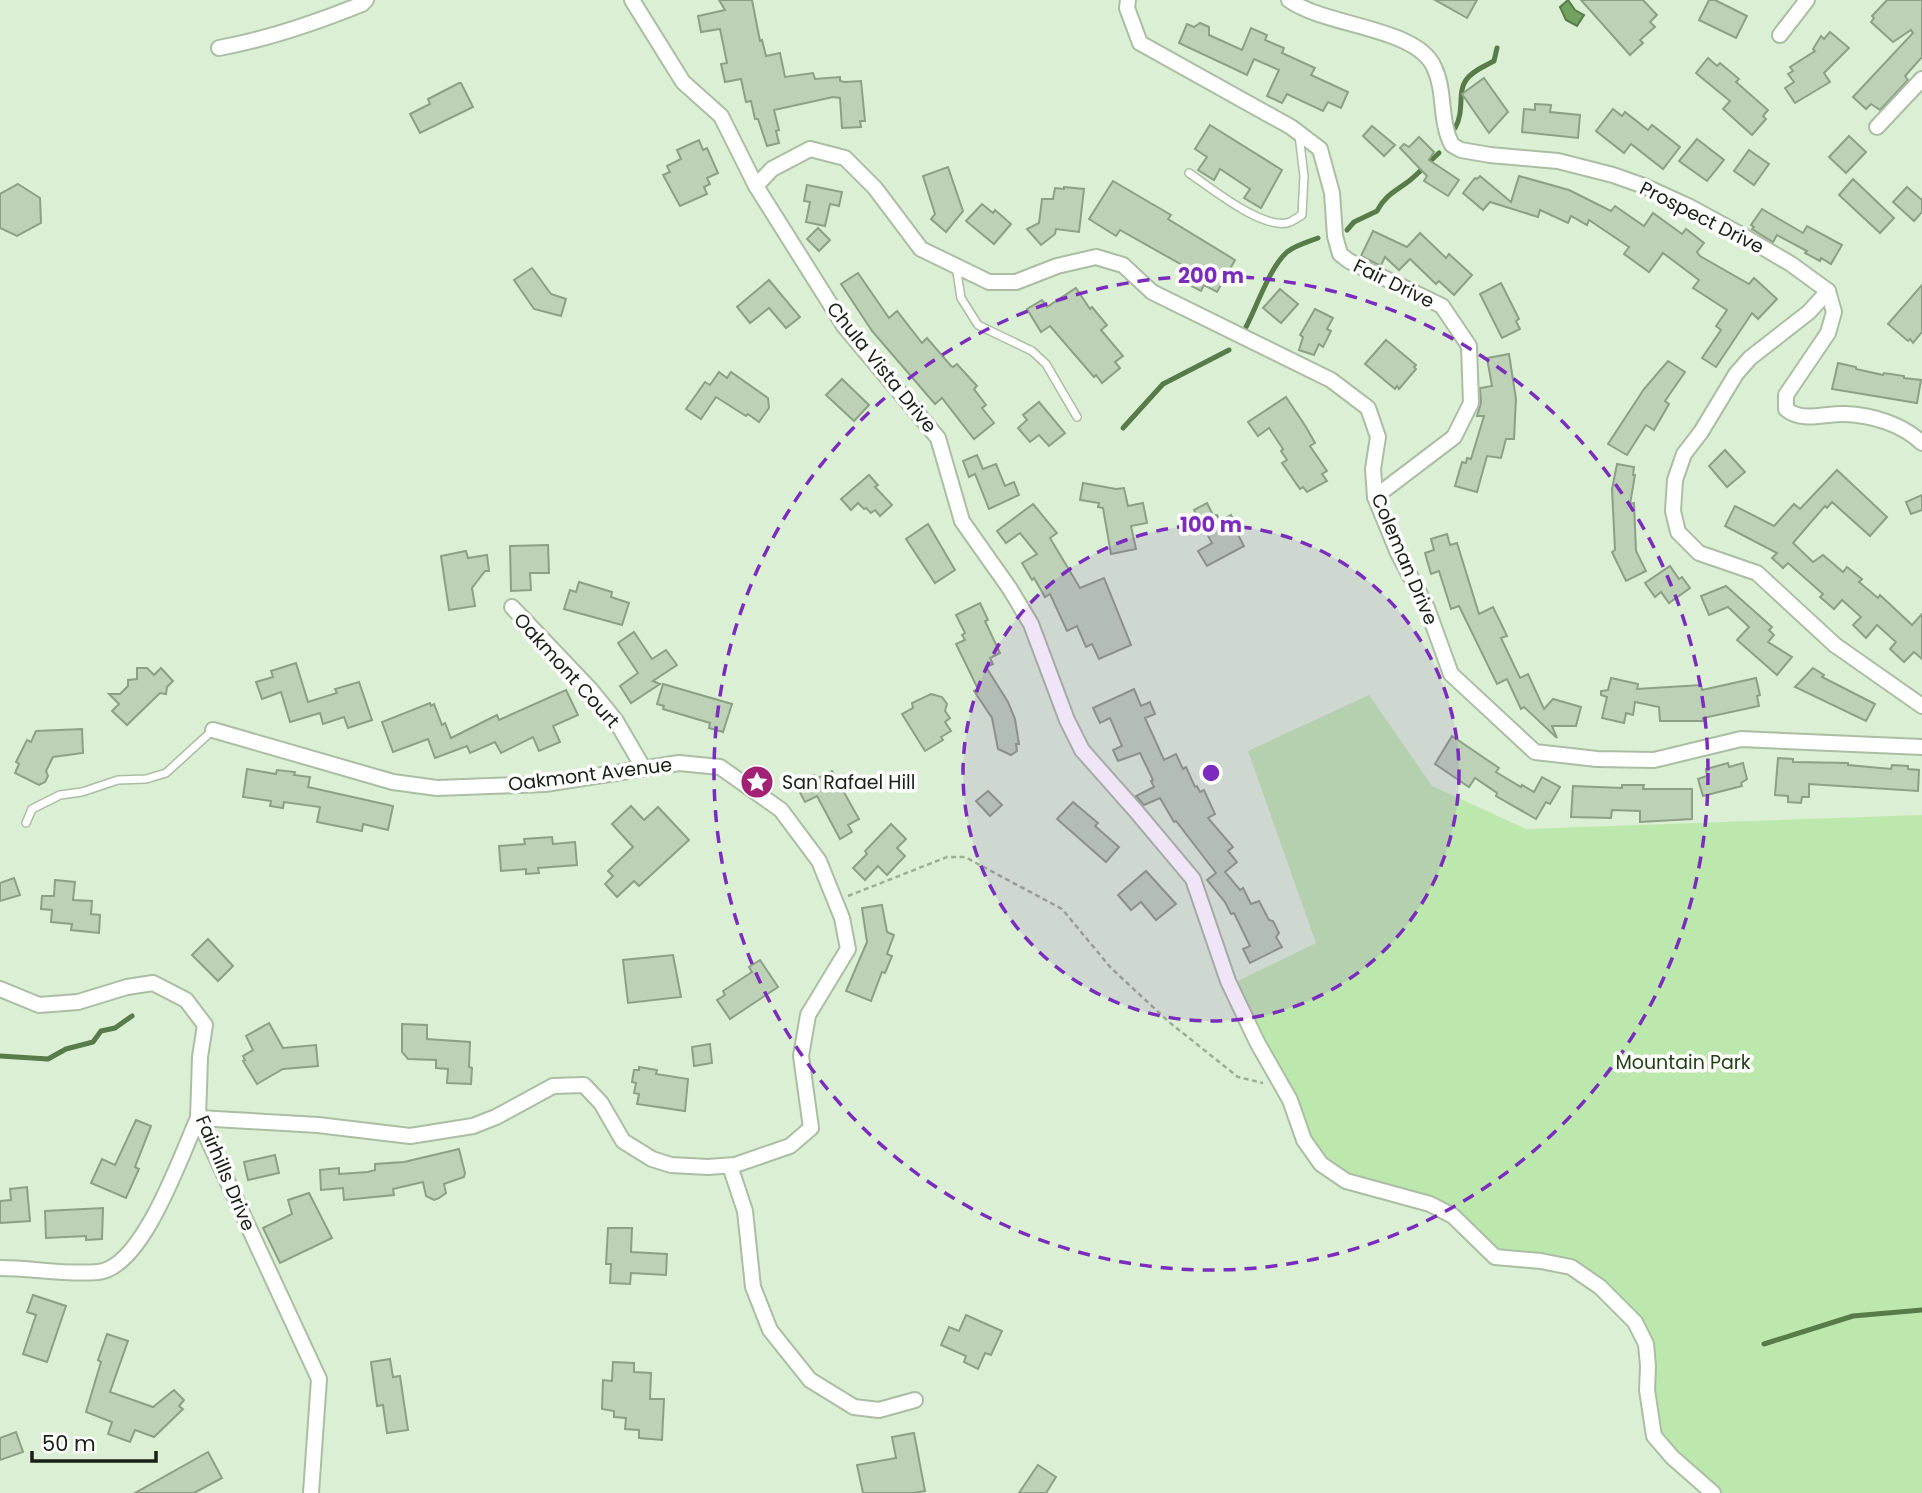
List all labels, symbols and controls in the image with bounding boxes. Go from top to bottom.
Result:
street label: Prospect Drive [1635,175,1768,260]
street label: Fair Drive [1349,252,1439,315]
text: 200 m [1178,261,1244,290]
street label: Chula Vista Drive [820,296,943,439]
street label: Coleman Drive [1365,489,1444,629]
text: 100 m [1180,510,1242,539]
street label: Oakmont Court [508,607,626,734]
street label: Oakmont Avenue [507,751,673,798]
centre of rings [1199,761,1223,785]
place icon: San Rafael Hill [738,763,776,801]
place label: San Rafael Hill [782,769,915,796]
park label: Mountain Park [1615,1049,1751,1076]
street label: Fairhills Drive [189,1111,262,1235]
scale bar [32,1420,156,1464]
text: 50 m [42,1429,96,1458]

